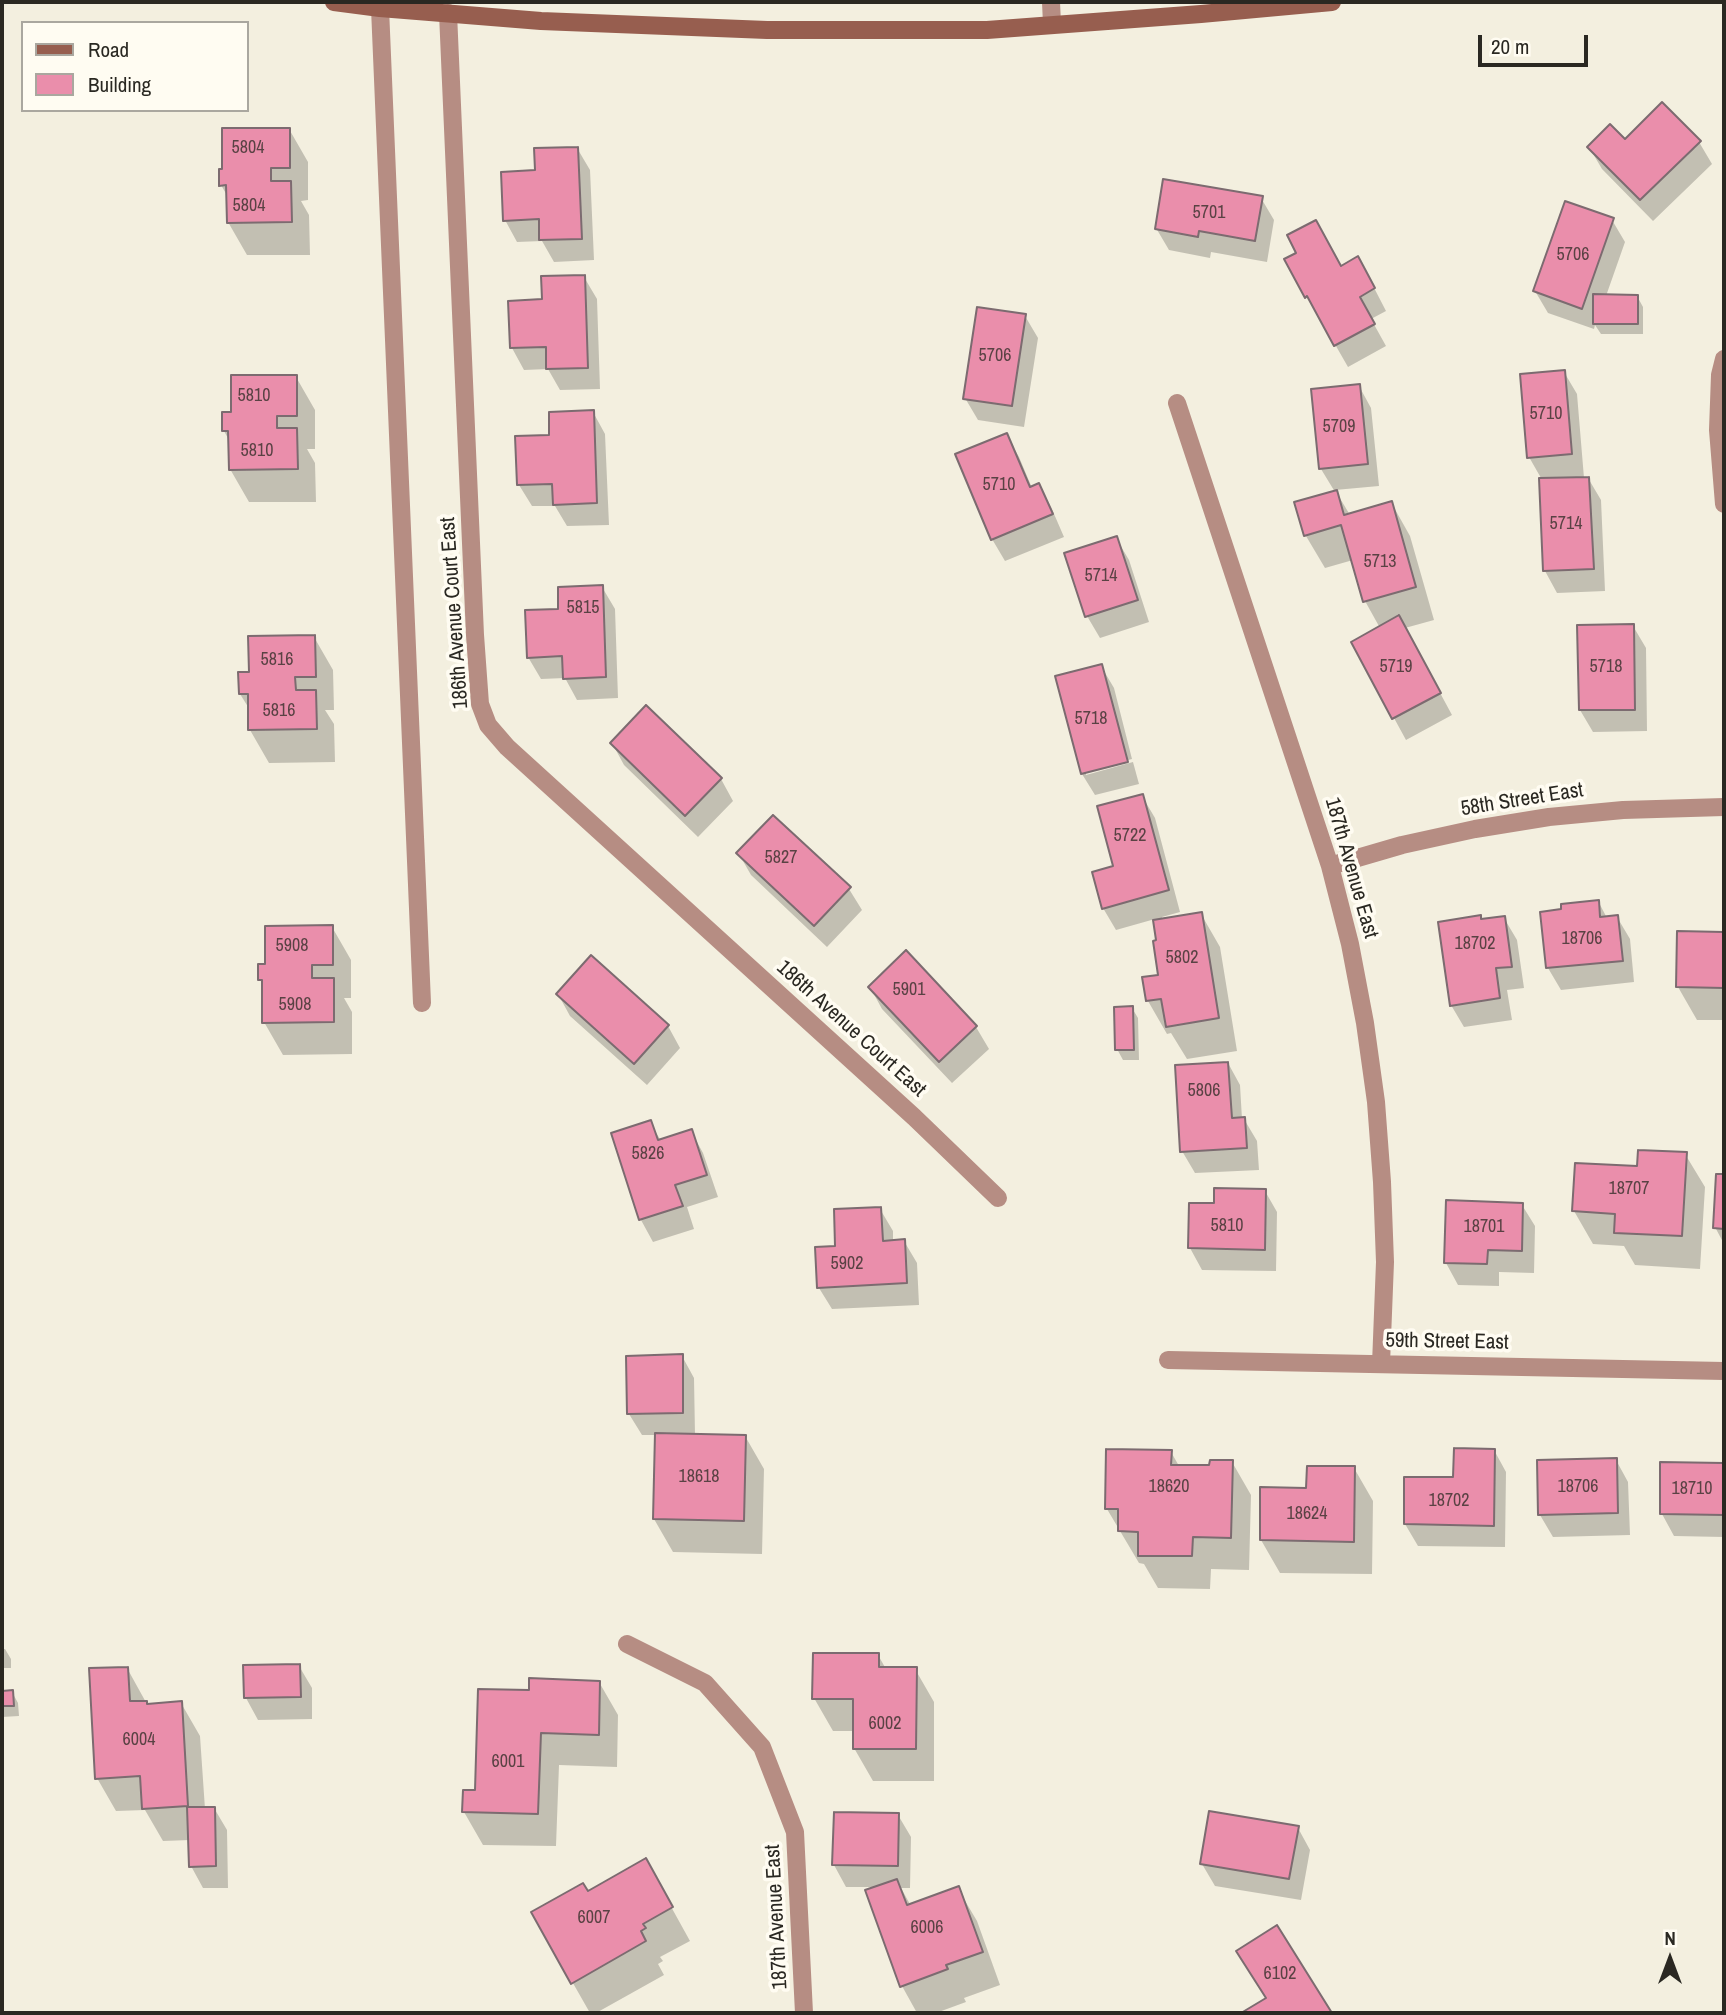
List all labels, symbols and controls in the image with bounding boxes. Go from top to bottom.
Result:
legend [21,21,248,112]
scale bar [1481,21,1591,65]
text: 20 m [1491,32,1529,61]
text: Road [88,35,129,64]
text: Building [88,70,151,99]
house number: 5804 [232,137,264,159]
house number: 5804 [233,195,265,217]
house number: 5701 [1193,202,1225,224]
house number: 5706 [1557,244,1589,266]
house number: 5706 [979,345,1011,367]
house number: 5810 [238,385,270,407]
house number: 5710 [1530,403,1562,425]
house number: 5709 [1323,416,1355,438]
house number: 5810 [241,440,273,462]
house number: 5710 [983,474,1015,496]
house number: 5714 [1550,513,1582,535]
street label: 186th Avenue Court East [436,516,474,710]
house number: 5713 [1364,551,1396,573]
house number: 5714 [1085,565,1117,587]
house number: 5815 [567,597,599,619]
house number: 5816 [261,649,293,671]
house number: 5719 [1380,656,1412,678]
house number: 5718 [1590,656,1622,678]
house number: 5816 [263,700,295,722]
house number: 5718 [1075,708,1107,730]
street label: 58th Street East [1459,778,1585,822]
street label: 187th Avenue East [1319,795,1383,941]
house number: 5722 [1114,825,1146,847]
house number: 5827 [765,847,797,869]
house number: 18706 [1561,928,1603,950]
house number: 18702 [1454,933,1496,955]
house number: 5908 [276,935,308,957]
house number: 5802 [1166,947,1198,969]
street label: 186th Avenue Court East [771,955,931,1103]
house number: 5901 [893,979,925,1001]
house number: 5908 [279,994,311,1016]
house number: 5806 [1188,1080,1220,1102]
house number: 5826 [632,1143,664,1165]
house number: 18707 [1608,1178,1650,1200]
house number: 5810 [1211,1215,1243,1237]
house number: 18701 [1463,1216,1505,1238]
house number: 5902 [831,1253,863,1275]
street label: 59th Street East [1385,1328,1509,1356]
house number: 18618 [678,1466,720,1488]
house number: 18620 [1148,1476,1190,1498]
house number: 18706 [1557,1476,1599,1498]
house number: 18710 [1671,1478,1713,1500]
house number: 18702 [1428,1490,1470,1512]
house number: 18624 [1286,1503,1328,1525]
house number: 6002 [869,1713,901,1735]
house number: 6004 [123,1729,155,1751]
house number: 6001 [492,1751,524,1773]
street label: 187th Avenue East [761,1844,793,1990]
house number: 6007 [578,1907,610,1929]
house number: 6006 [911,1917,943,1939]
north arrow [1635,1924,1705,1994]
text: N [1664,1925,1676,1951]
house number: 6102 [1264,1963,1296,1985]

